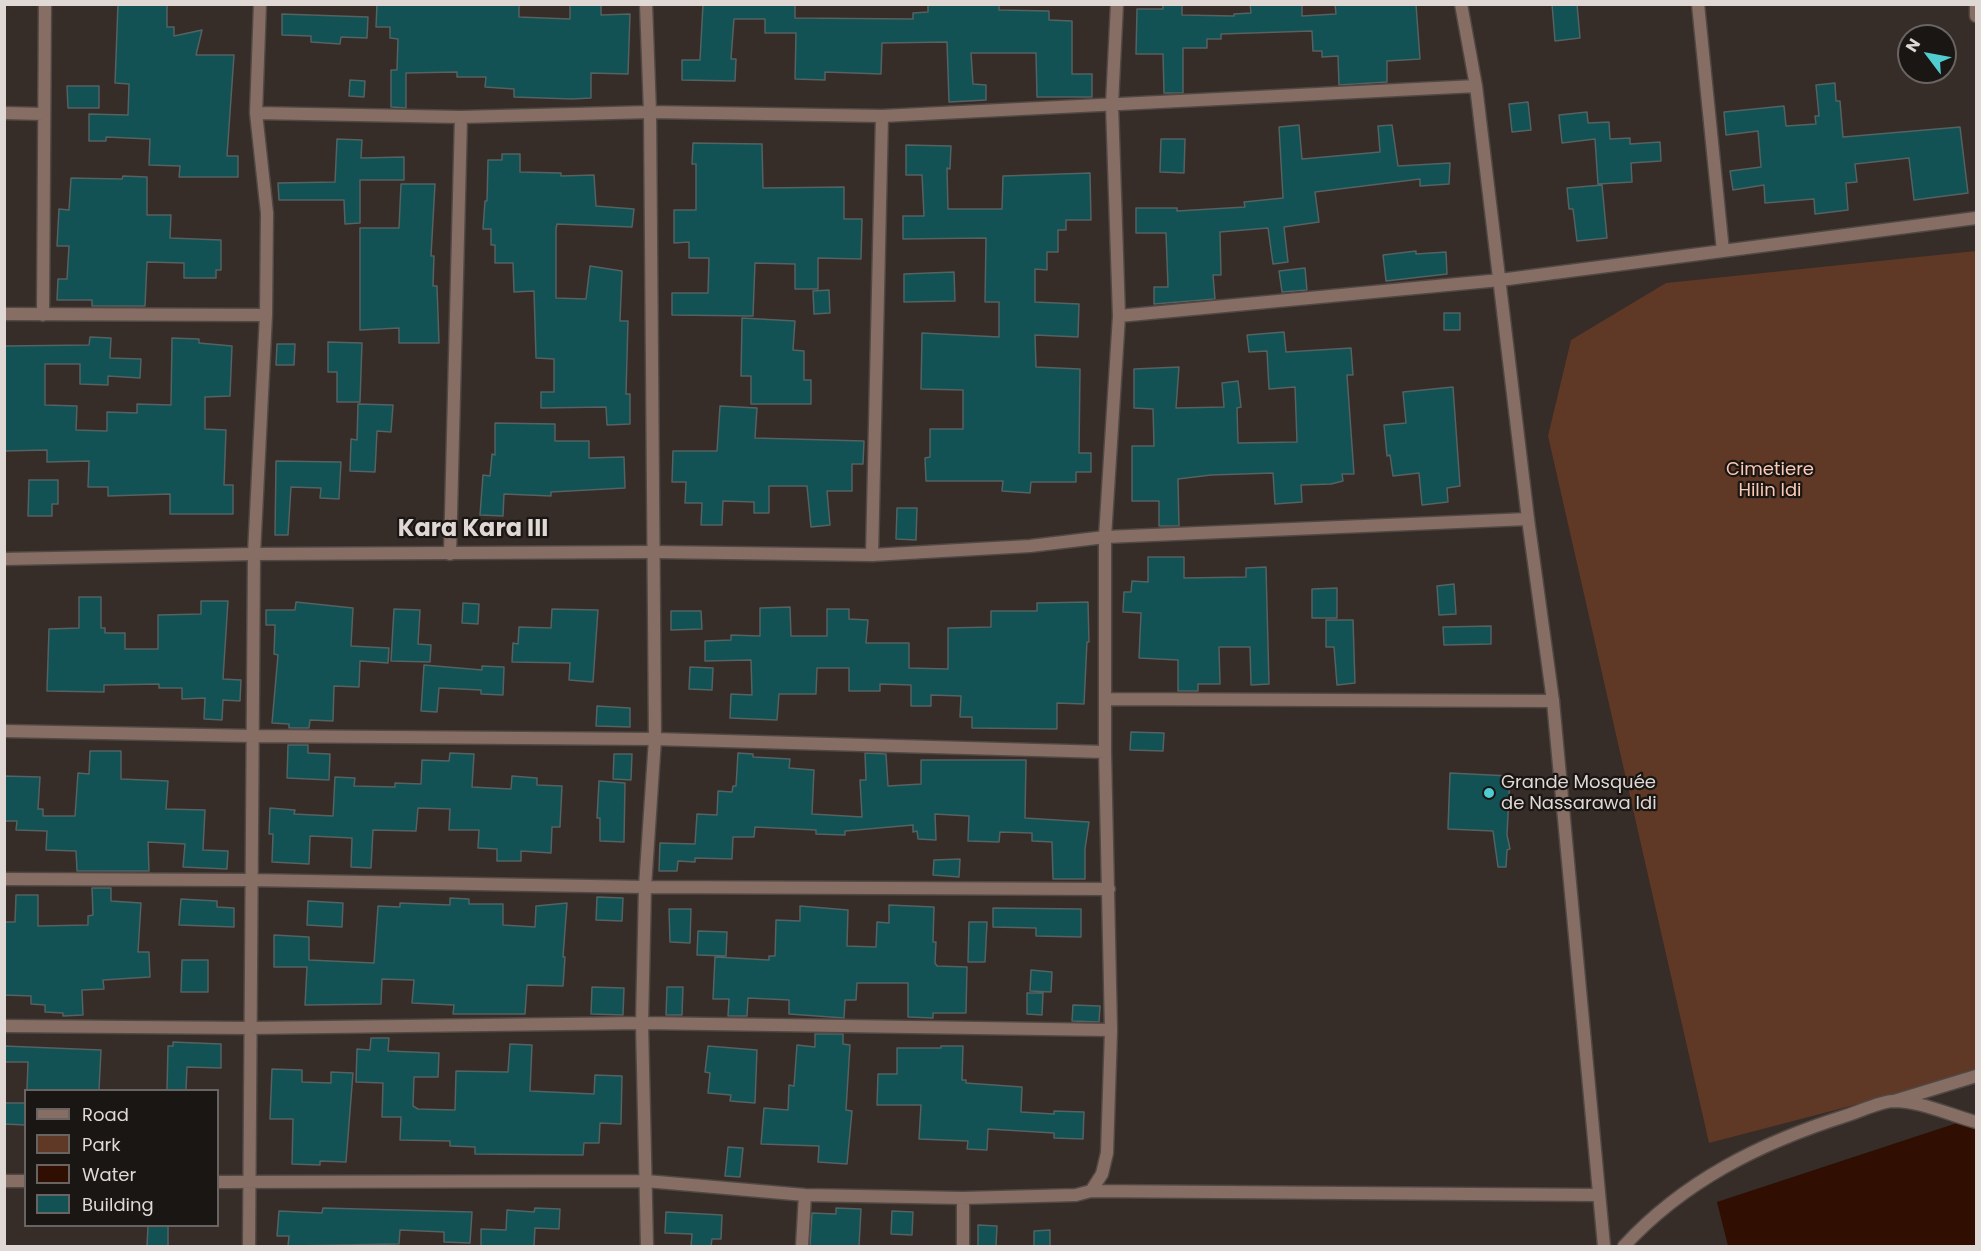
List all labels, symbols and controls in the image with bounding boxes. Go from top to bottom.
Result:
north arrow [1897,24,1957,84]
text: N [1900,34,1926,56]
park label: Cimetiere Hilin Idi [1726,459,1814,502]
district label: Kara Kara III [398,516,548,544]
place label: Grande Mosquée de Nassarawa Idi [1501,772,1657,814]
marker: Grande Mosquée de Nassarawa Idi [1482,786,1496,800]
legend [24,1089,219,1227]
text: Road [82,1102,129,1127]
text: Park [82,1132,121,1157]
text: Water [82,1162,136,1187]
text: Building [82,1192,154,1217]

